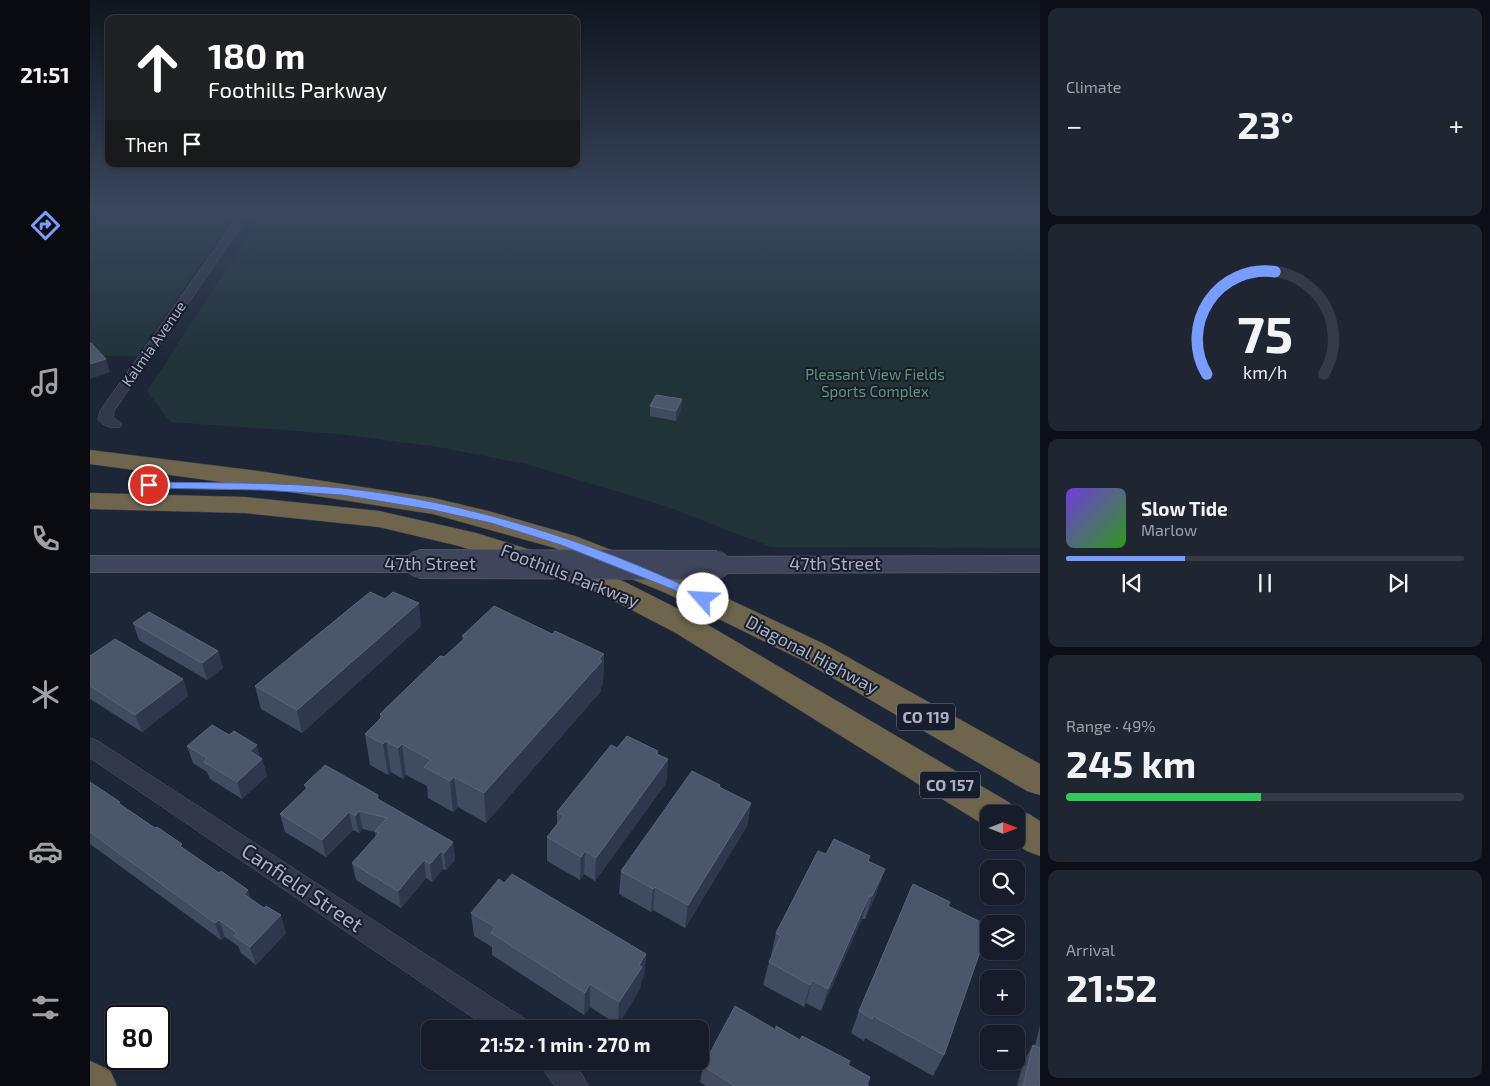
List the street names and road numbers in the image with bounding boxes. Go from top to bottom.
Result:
street label: Kalmia Avenue [117,297,189,390]
street label: Foothills Parkway [498,539,643,612]
street label: 47th Street [384,552,476,574]
street label: 47th Street [789,552,881,574]
street label: Diagonal Highway [742,610,883,699]
road number: CO 119 [897,704,955,730]
road number: CO 157 [920,772,980,798]
street label: Canfield Street [237,837,368,937]

